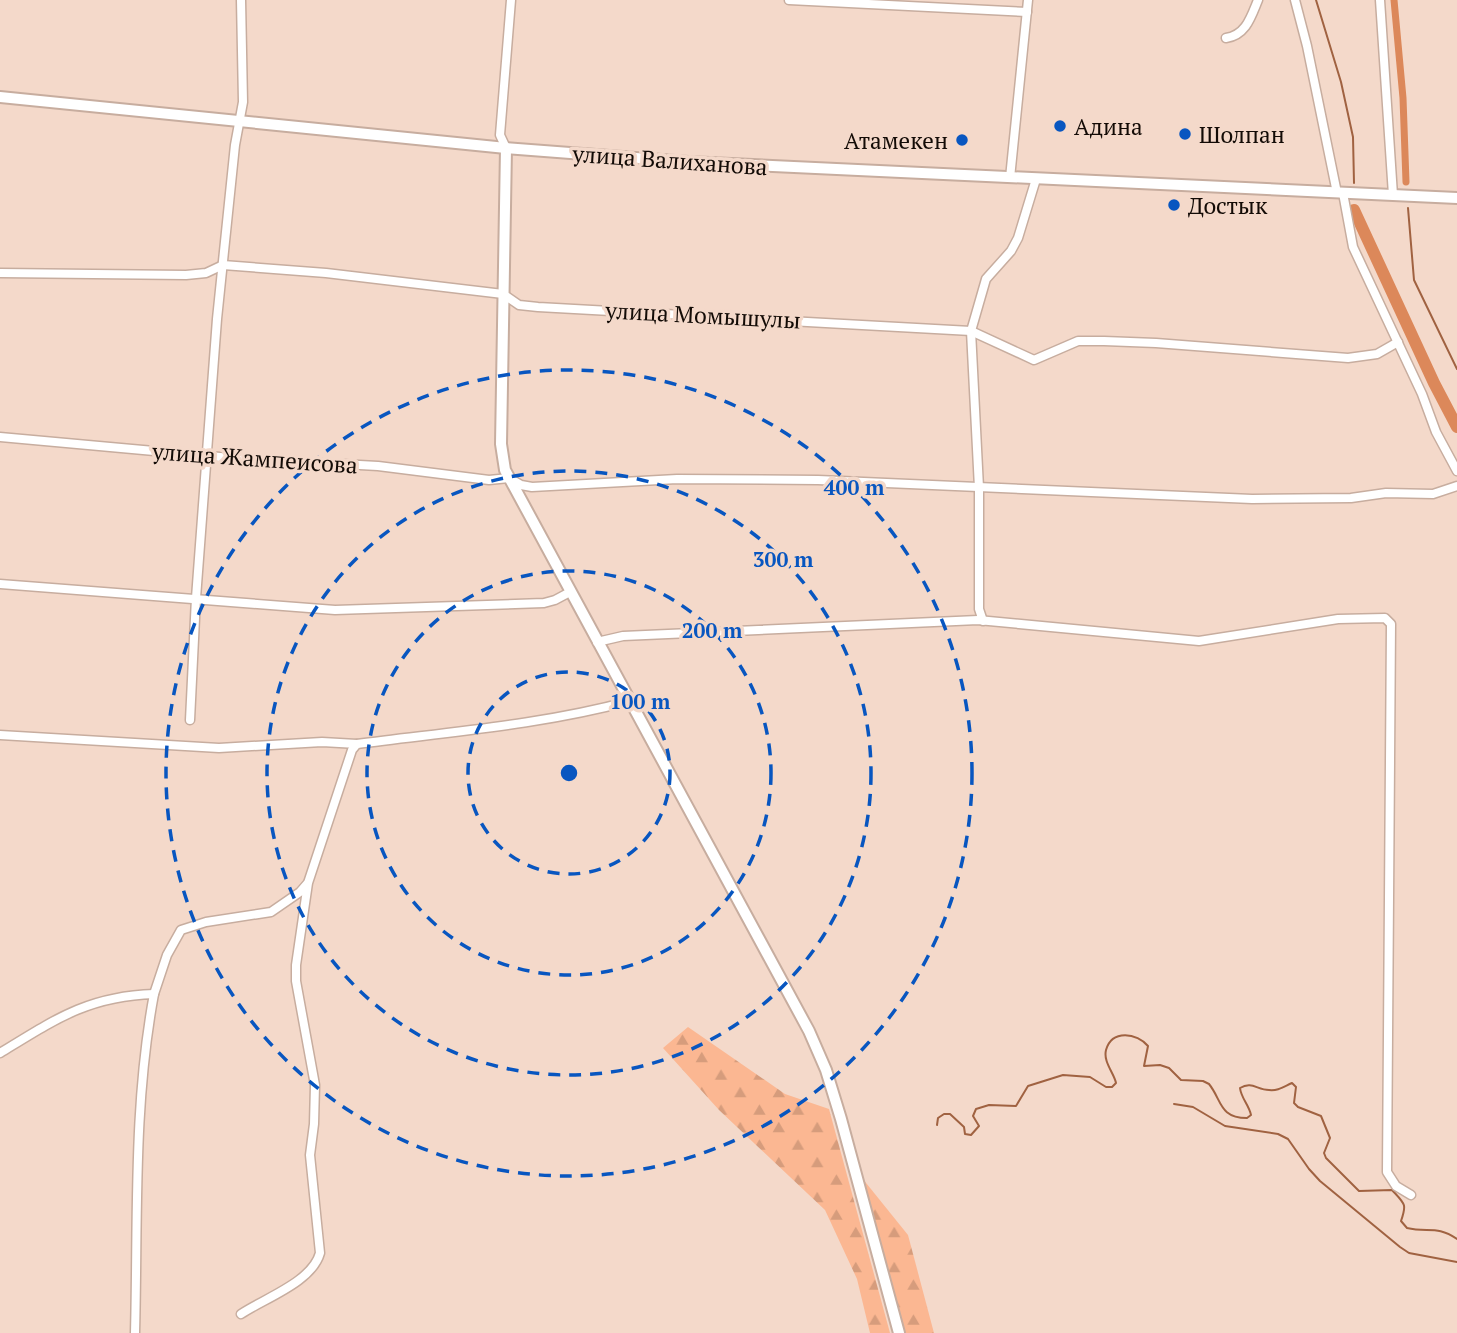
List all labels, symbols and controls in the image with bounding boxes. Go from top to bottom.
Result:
place label: Адина [1074,111,1143,142]
marker: Адина [1052,118,1068,134]
place label: Шолпан [1199,119,1285,150]
place label: Атамекен [844,125,948,156]
marker: Шолпан [1177,126,1193,142]
marker: Атамекен [954,132,970,148]
street label: улица Валиханова [570,138,769,182]
place label: Достык [1188,190,1268,221]
marker: Достык [1166,197,1182,213]
street label: улица Момышулы [604,294,801,336]
street label: улица Жампеисова [150,435,359,481]
text: 400 m [824,473,885,501]
text: 300 m [753,545,814,573]
text: 200 m [682,616,743,644]
text: 100 m [610,687,671,715]
centre of rings [557,761,581,785]

